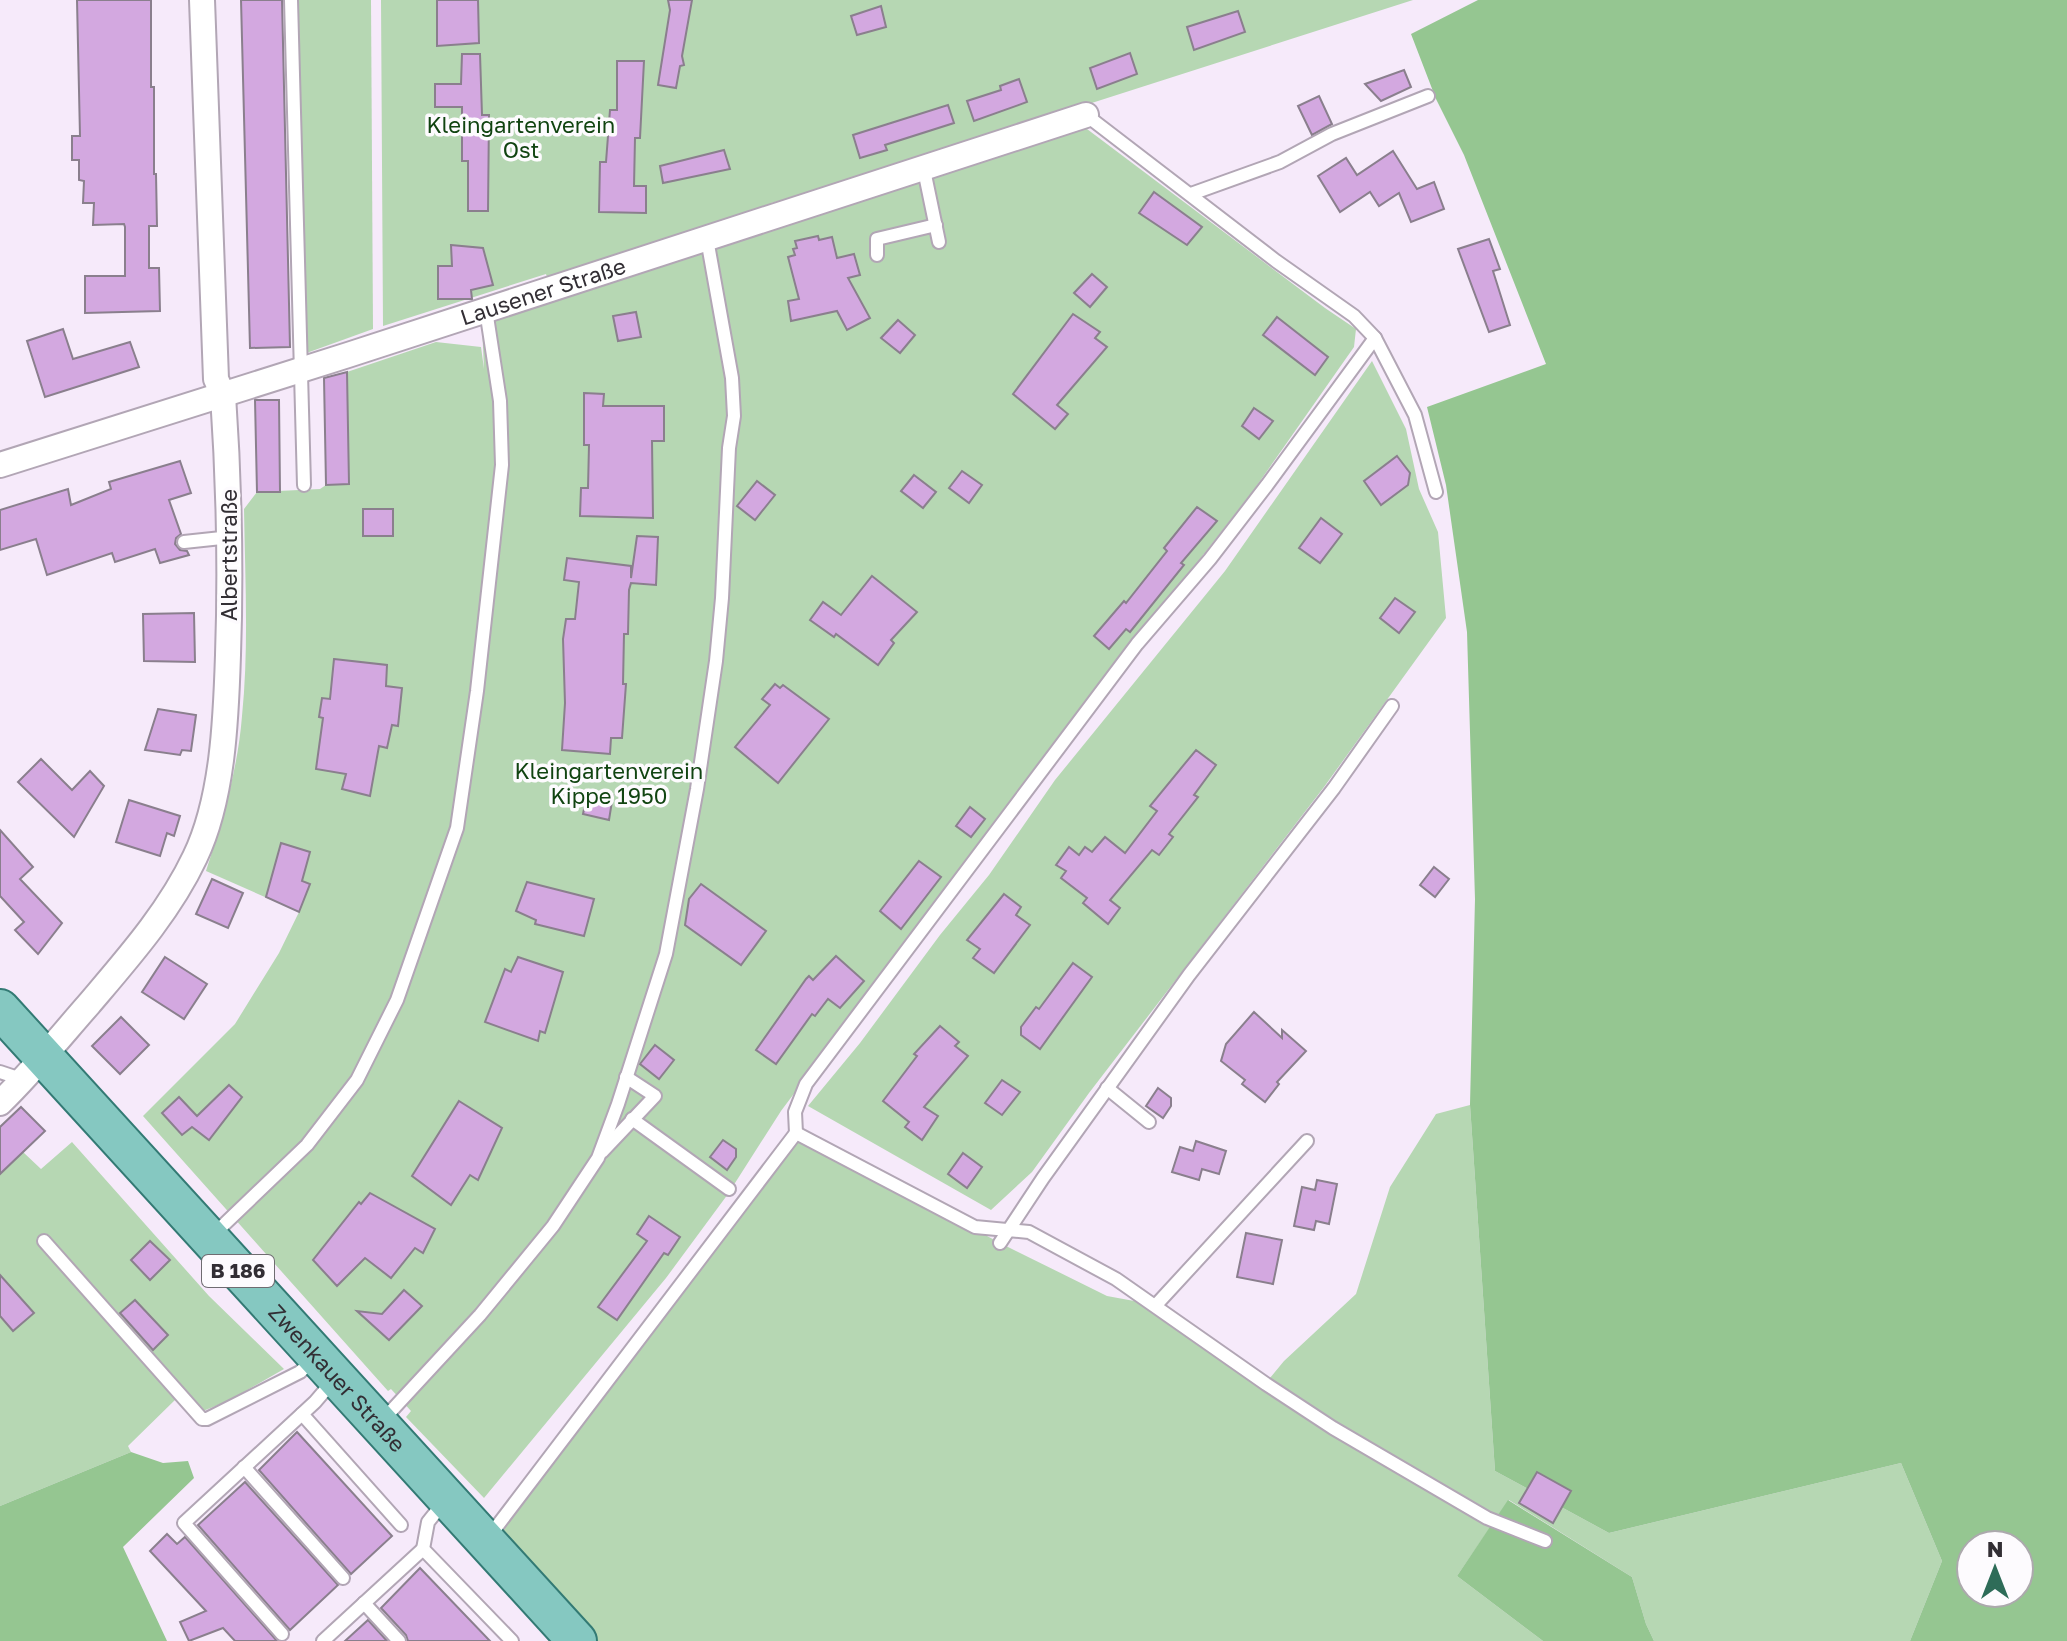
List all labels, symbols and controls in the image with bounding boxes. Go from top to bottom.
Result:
park label: Kleingartenverein Ost [427,111,615,163]
street label: Lausener Straße [457,252,629,331]
street label: Albertstraße [215,489,242,621]
park label: Kleingartenverein Kippe 1950 [515,757,703,809]
road number: B 186 [202,1255,274,1287]
street label: Zwenkauer Straße [263,1299,412,1457]
north arrow [1955,1529,2035,1609]
text: N [1987,1535,2003,1562]

